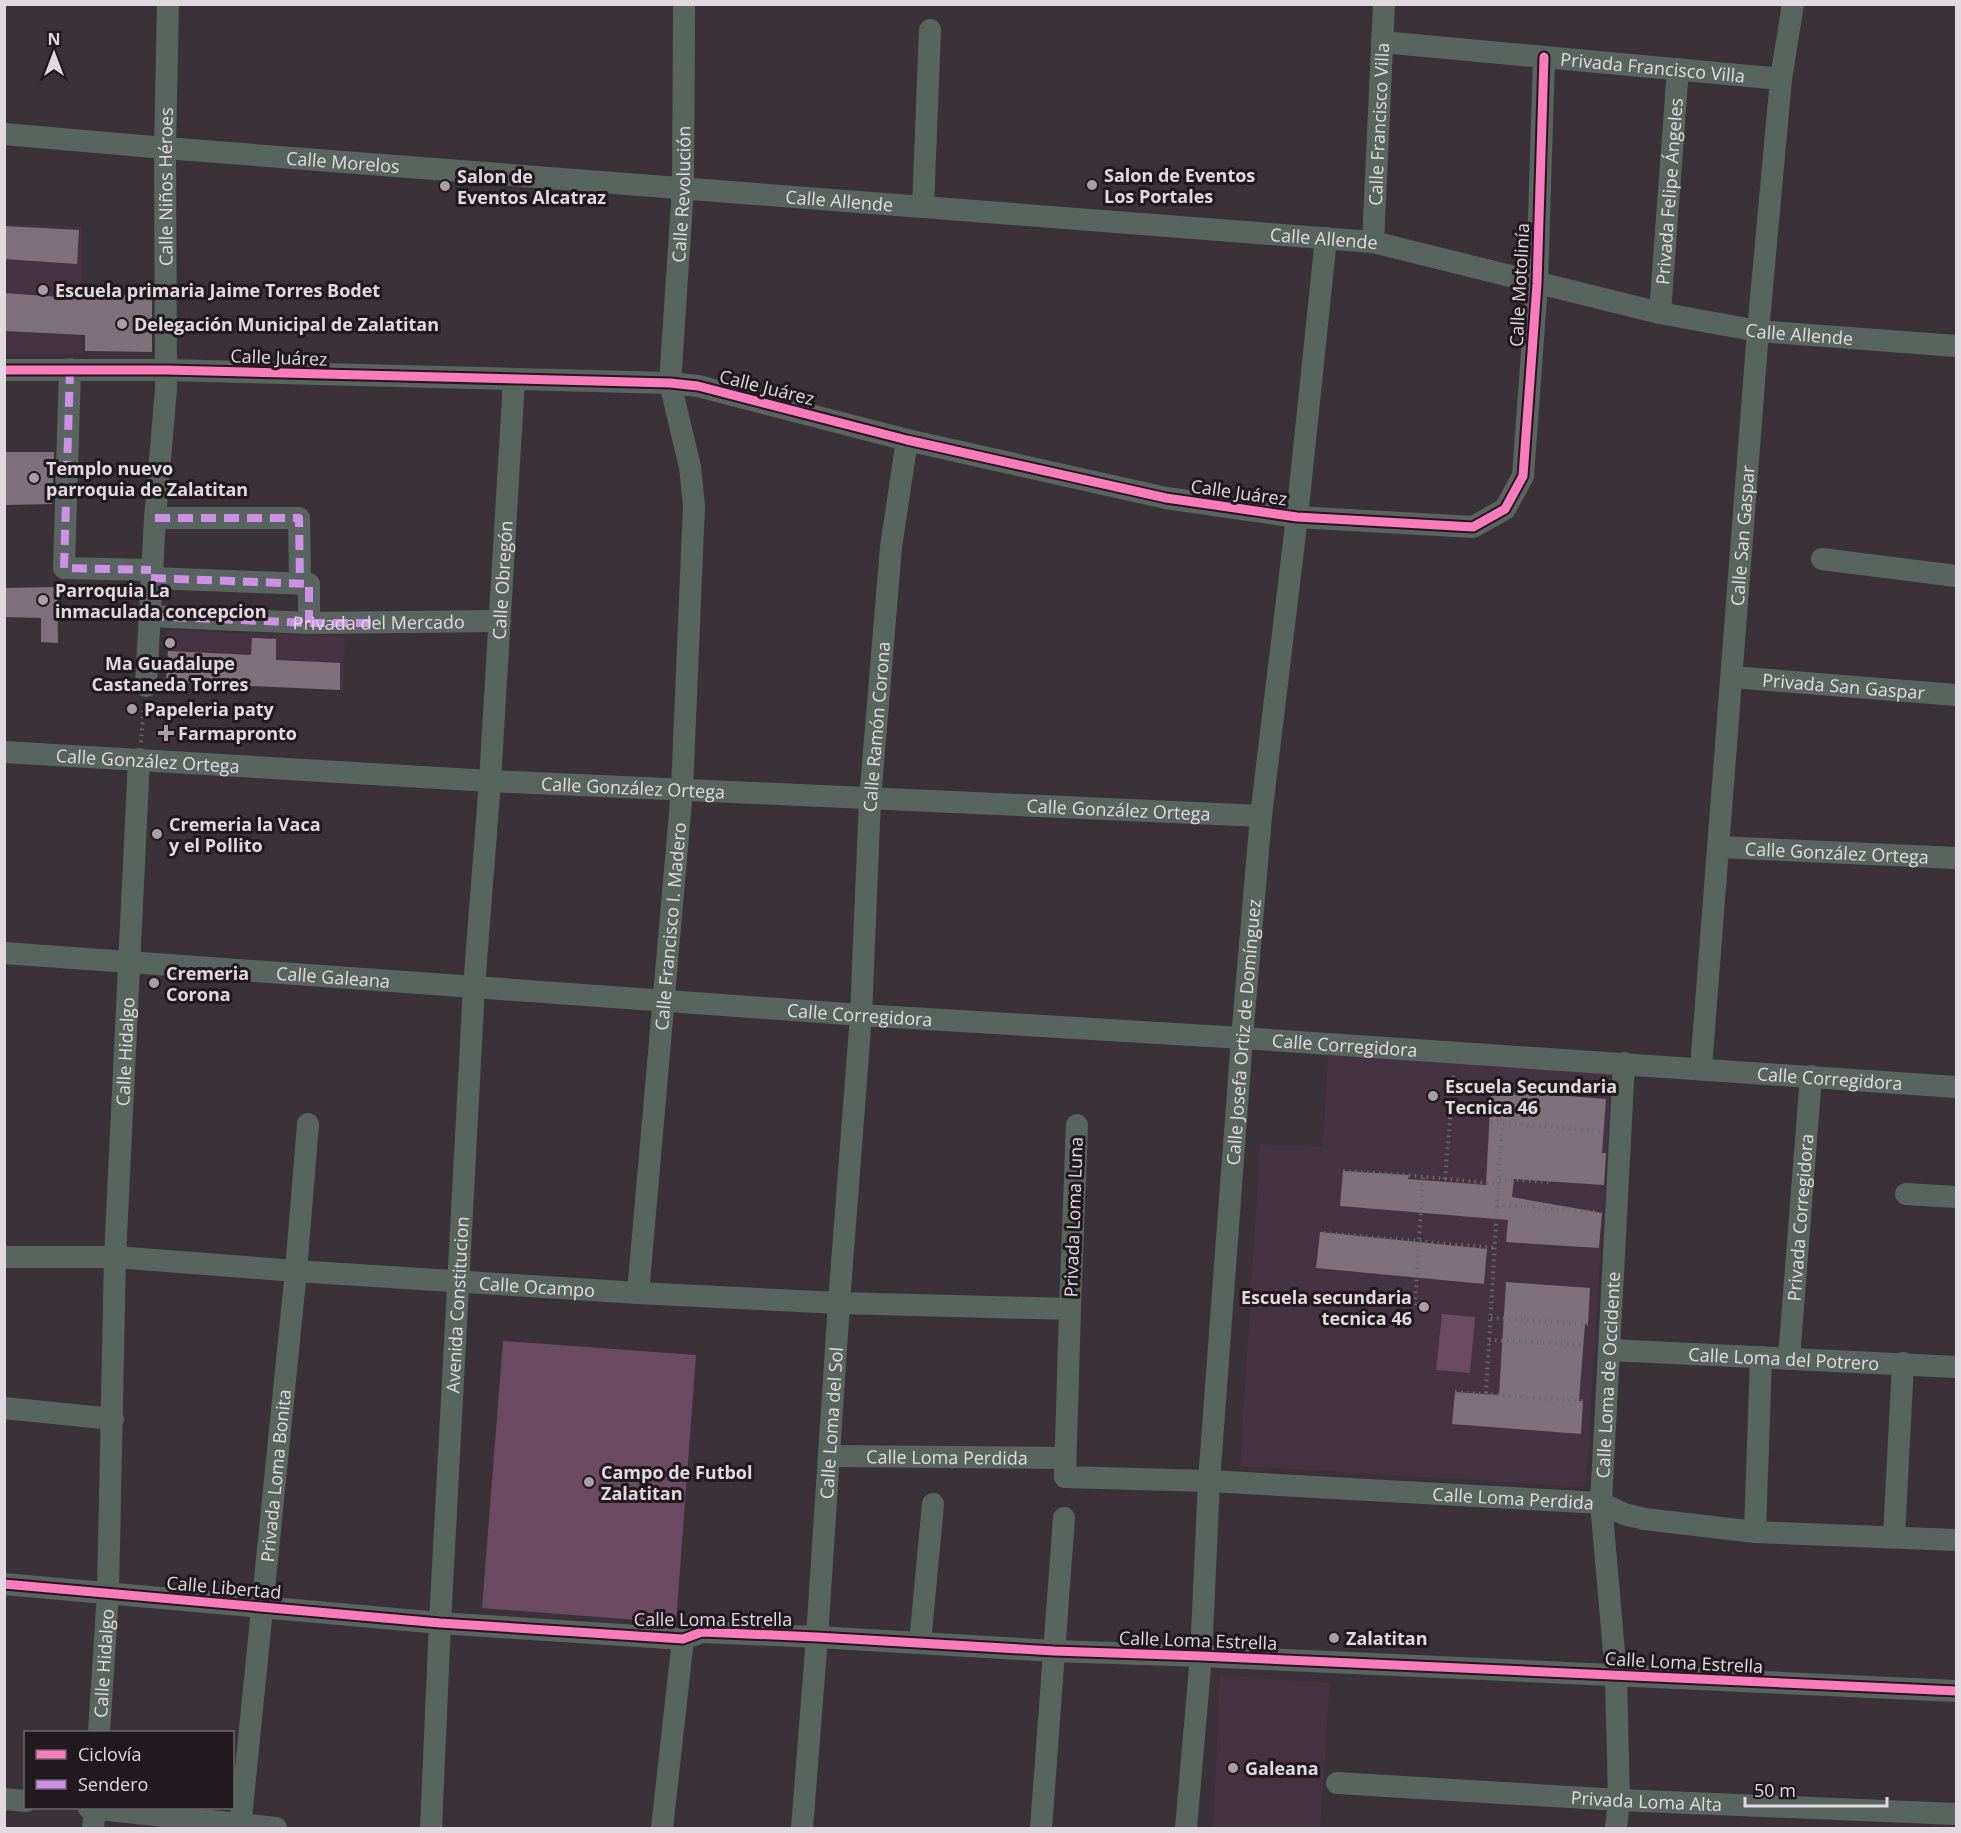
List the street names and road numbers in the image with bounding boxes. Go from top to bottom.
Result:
street label: Calle Francisco Villa [1363,42,1394,206]
street label: Privada Francisco Villa [1559,47,1746,88]
street label: Privada Felipe Ángeles [1650,97,1688,286]
street label: Calle Niños Héroes [153,107,178,266]
street label: Calle Revolución [666,126,695,263]
street label: Calle Morelos [285,145,400,178]
street label: Calle Allende [785,184,894,217]
street label: Calle Allende [1269,222,1379,254]
street label: Calle Motolinía [1504,222,1534,348]
street label: Calle Allende [1743,317,1854,350]
street label: Calle Juárez [230,343,328,371]
street label: Calle Juárez [717,364,817,410]
street label: Calle San Gaspar [1725,464,1760,607]
street label: Calle Juárez [1189,473,1289,511]
street label: Calle Obregón [486,520,518,640]
street label: Privada del Mercado [292,609,465,635]
street label: Calle Ramón Corona [858,640,895,812]
street label: Privada San Gaspar [1761,667,1927,705]
street label: Calle González Ortega [55,743,240,778]
street label: Calle González Ortega [540,771,726,804]
street label: Calle González Ortega [1026,793,1211,826]
street label: Calle Francisco I. Madero [649,821,691,1031]
street label: Calle González Ortega [1744,836,1929,869]
street label: Calle Josefa Ortiz de Domínguez [1221,898,1266,1166]
street label: Calle Galeana [275,961,391,993]
street label: Calle Hidalgo [110,996,140,1107]
street label: Calle Corregidora [786,998,933,1031]
street label: Calle Corregidora [1271,1028,1418,1062]
street label: Calle Corregidora [1756,1061,1903,1095]
street label: Privada Corregidora [1781,1133,1818,1302]
street label: Privada Loma Luna [1058,1136,1088,1298]
street label: Avenida Constitucion [440,1216,474,1394]
street label: Calle Ocampo [478,1271,596,1302]
street label: Calle Loma de Occidente [1590,1271,1625,1479]
street label: Calle Loma del Potrero [1688,1342,1880,1375]
street label: Calle Loma del Sol [814,1346,848,1500]
street label: Privada Loma Bonita [255,1388,296,1563]
street label: Calle Loma Perdida [866,1444,1028,1470]
street label: Calle Loma Perdida [1432,1482,1595,1515]
street label: Calle Libertad [166,1570,282,1604]
street label: Calle Loma Estrella [634,1607,792,1631]
street label: Calle Hidalgo [88,1608,119,1718]
street label: Calle Loma Estrella [1118,1625,1278,1655]
street label: Calle Loma Estrella [1604,1646,1764,1678]
street label: Privada Loma Alta [1570,1785,1723,1816]

